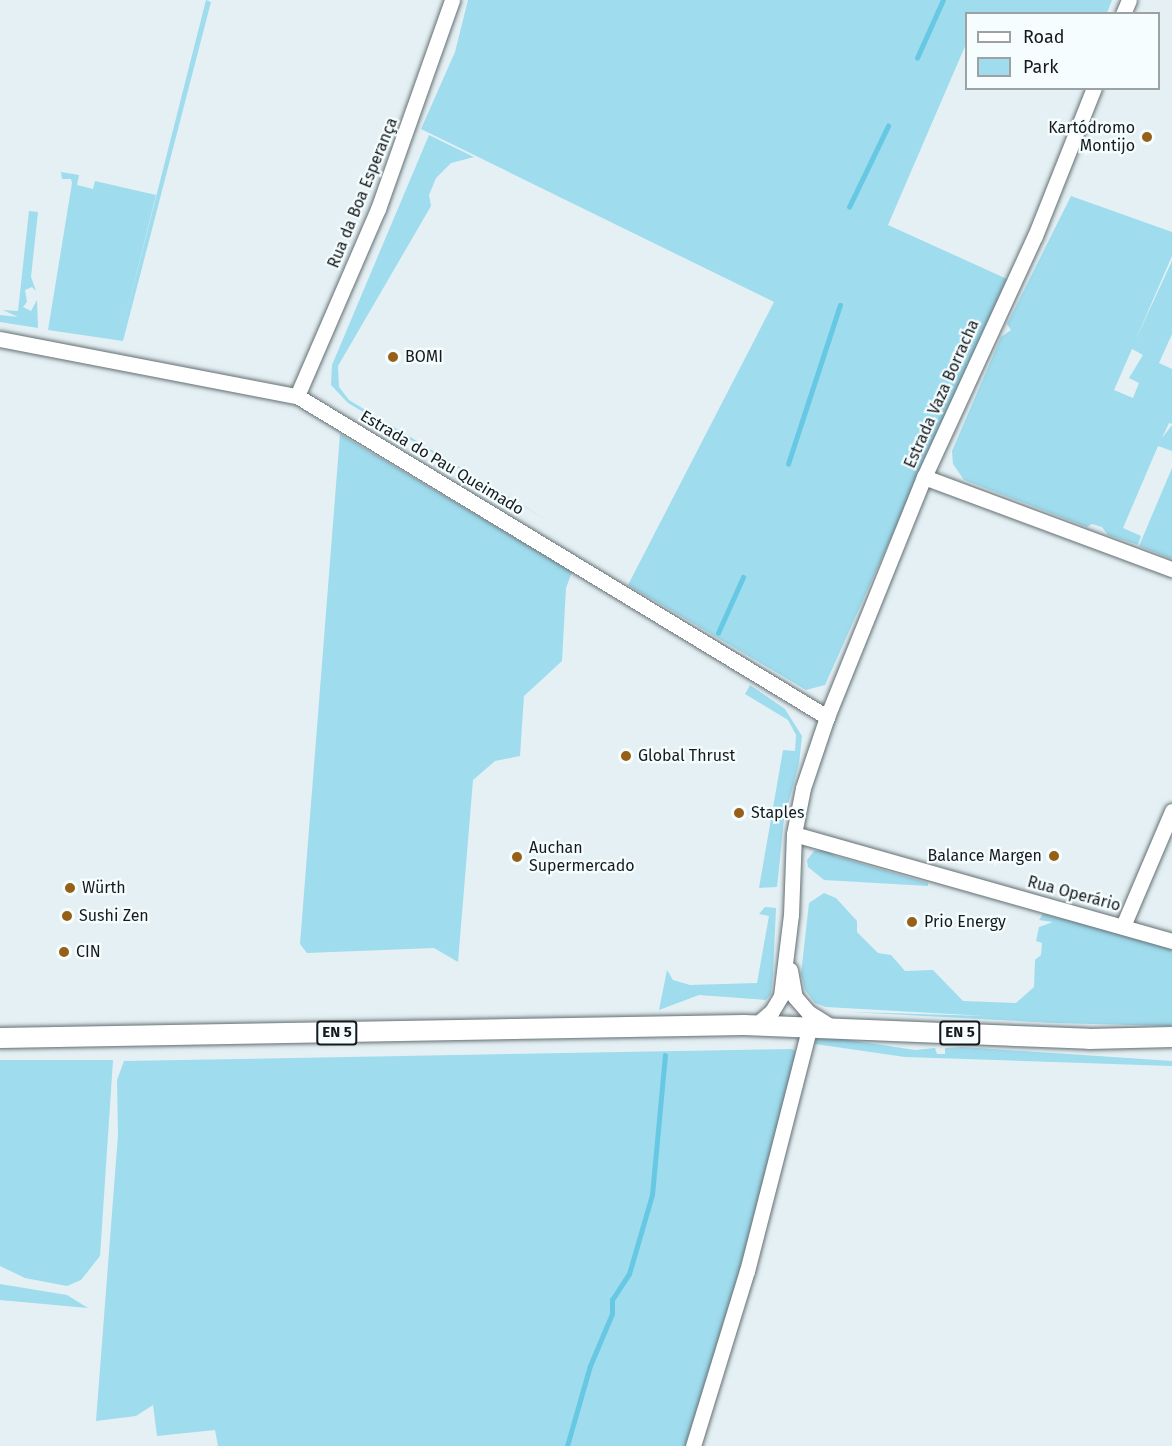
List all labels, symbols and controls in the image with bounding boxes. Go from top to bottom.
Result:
legend [965,12,1160,90]
text: Road [1023,26,1065,48]
text: Park [1023,56,1058,78]
street label: Rua da Boa Esperança [324,115,402,271]
place label: Kartódromo Montijo [1048,118,1135,156]
marker: Kartódromo Montijo [1140,130,1154,144]
street label: Estrada Vaza Borracha [901,317,983,471]
place label: BOMI [405,347,443,367]
marker: BOMI [386,350,400,364]
street label: Estrada do Pau Queimado [357,407,527,519]
place label: Global Thrust [638,746,735,766]
marker: Global Thrust [619,749,633,763]
place label: Staples [751,803,804,823]
marker: Staples [732,806,746,820]
place label: Auchan Supermercado [529,838,635,876]
place label: Balance Margen [928,846,1042,866]
marker: Balance Margen [1047,849,1061,863]
marker: Auchan Supermercado [510,850,524,864]
street label: Rua Operário [1025,872,1123,916]
place label: Würth [82,878,126,898]
marker: Würth [63,881,77,895]
place label: Sushi Zen [79,906,149,926]
marker: Sushi Zen [60,909,74,923]
place label: Prio Energy [924,912,1006,932]
marker: Prio Energy [905,915,919,929]
place label: CIN [76,942,101,962]
marker: CIN [57,945,71,959]
road number: EN 5 [316,1021,358,1045]
road number: EN 5 [939,1021,981,1045]

